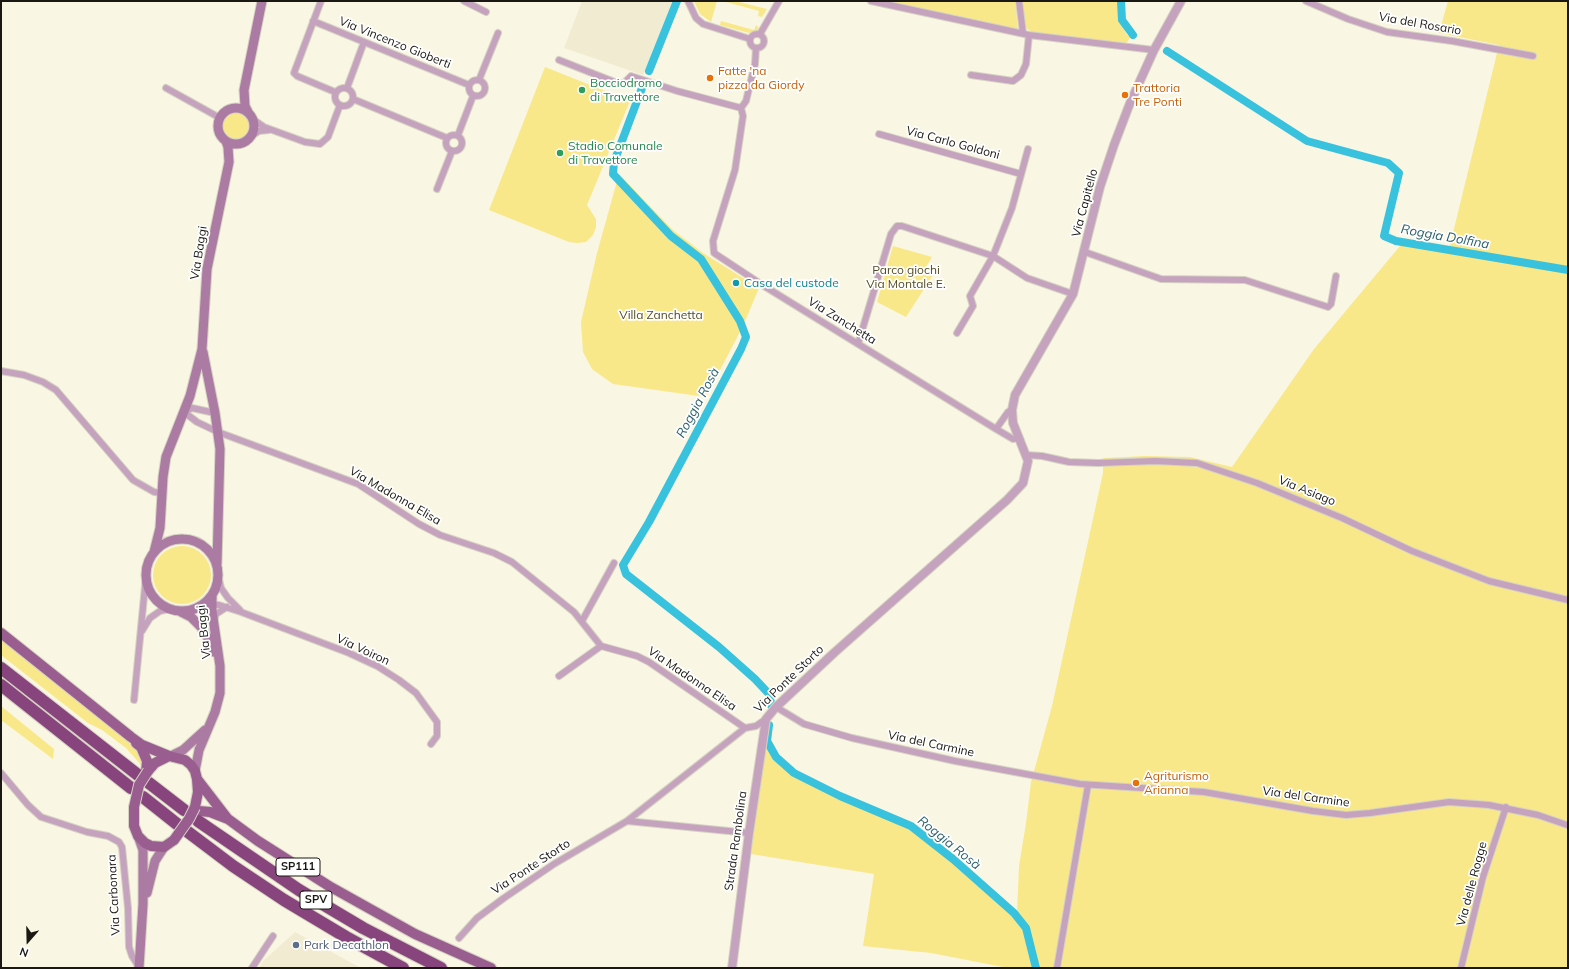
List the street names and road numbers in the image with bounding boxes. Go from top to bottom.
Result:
street label: Via del Rosario [1378,10,1462,38]
street label: Via Vincenzo Gioberti [337,14,453,72]
street label: Via Carlo Goldoni [905,124,1001,162]
street label: Via Capitello [1069,167,1101,239]
street label: Via Baggi [188,225,210,281]
street label: Via Zanchetta [805,294,879,348]
street label: Via Madonna Elisa [347,464,443,528]
street label: Via Asiago [1276,473,1338,509]
street label: Via Baggi [194,604,214,660]
street label: Via Voiron [334,631,392,669]
street label: Via Ponte Storto [751,642,827,716]
street label: Via Madonna Elisa [645,644,739,714]
street label: Via del Carmine [887,728,975,760]
street label: Via del Carmine [1262,784,1350,810]
street label: Strada Rambolina [722,790,750,892]
street label: Via Ponte Storto [489,836,573,898]
street label: Via delle Rogge [1454,840,1490,928]
street label: Via Carbonara [105,854,123,936]
road number: SP111 [276,858,320,876]
road number: SPV [300,891,332,909]

